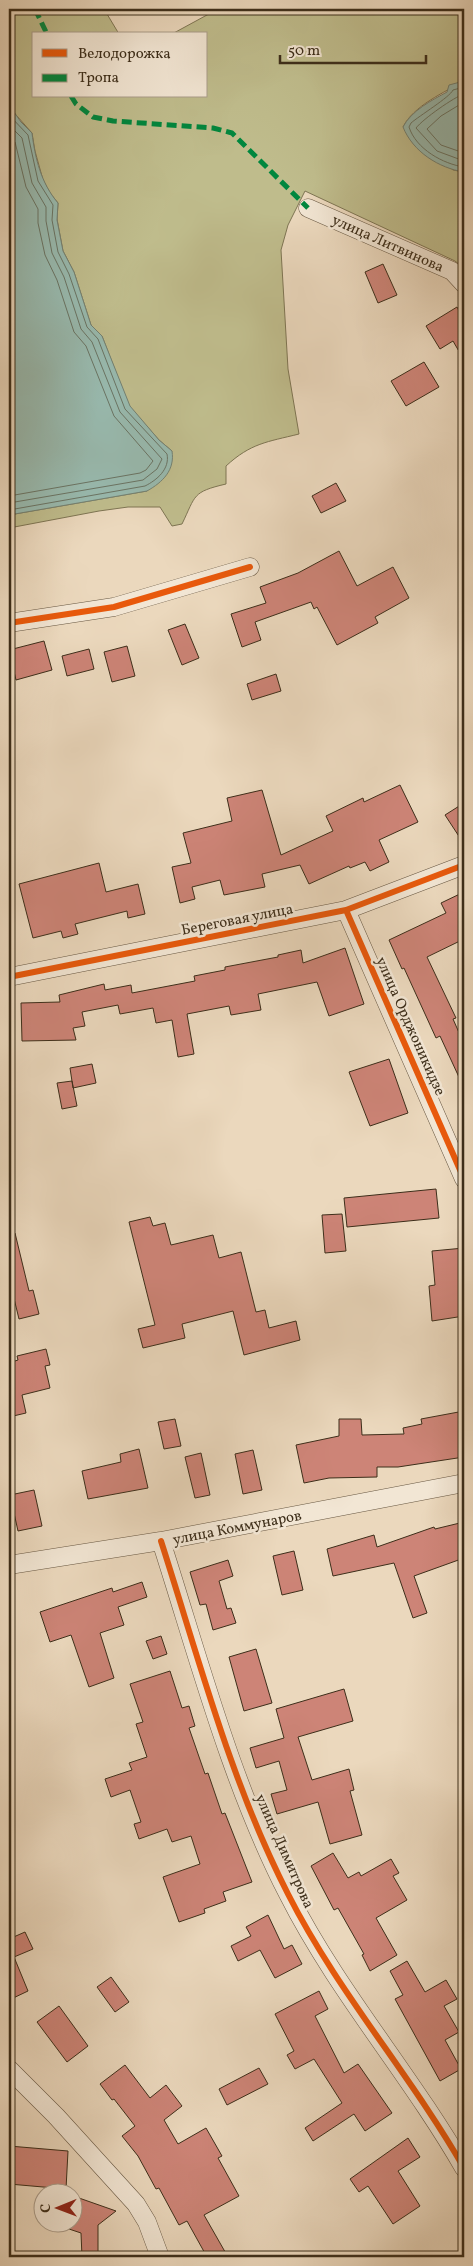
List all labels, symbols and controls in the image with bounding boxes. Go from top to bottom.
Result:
legend [32,32,208,98]
scale bar [280,32,427,64]
text: 50 m [288,41,320,62]
text: Велодорожка [78,44,171,65]
text: Тропа [78,68,119,89]
street label: улица Литвинова [328,210,447,278]
street label: Береговая улица [179,899,295,942]
street label: улица Орджоникидзе [370,954,450,1099]
street label: улица Коммунаров [171,1506,303,1551]
street label: улица Димитрова [249,1791,318,1912]
north arrow [32,2184,82,2234]
text: С [37,2204,56,2213]

